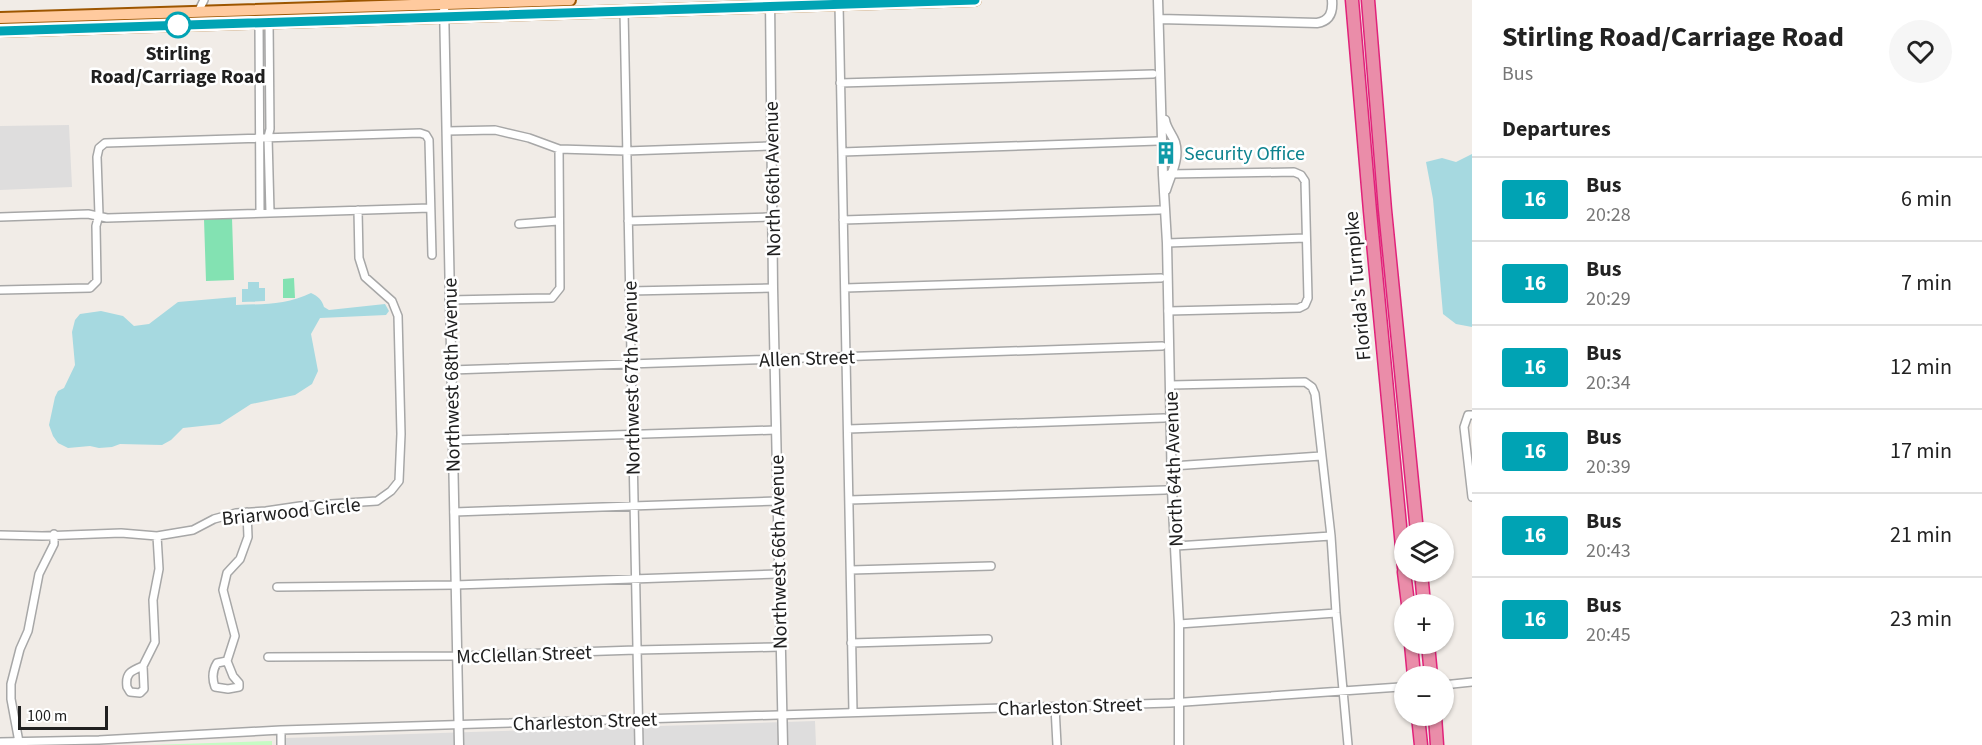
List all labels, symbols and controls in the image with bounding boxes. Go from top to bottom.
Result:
marker: Stirling Road/Carriage Road [165,12,191,38]
text: Stirling Road/Carriage Road [1502,17,1844,57]
button: heart [1889,20,1952,83]
place label: Stirling Road/Carriage Road [90,40,266,91]
text: Bus [1502,60,1533,88]
street label: North 66th Avenue [758,101,788,257]
text: Departures [1502,113,1611,145]
building icon: Security Office [1153,140,1179,166]
place label: Security Office [1184,140,1305,168]
text: Bus [1586,169,1622,201]
text: 6 min [1901,183,1952,215]
text: 16 [1524,184,1546,214]
text: 20:28 [1586,201,1631,229]
street label: Florida's Turnpike [1338,210,1378,362]
text: Bus [1586,253,1622,285]
text: 7 min [1901,267,1952,299]
text: 16 [1524,268,1546,298]
street label: Northwest 68th Avenue [436,277,468,472]
street label: Northwest 67th Avenue [616,280,648,475]
text: 20:29 [1586,285,1631,313]
text: Bus [1586,337,1622,369]
street label: Allen Street [759,343,856,375]
text: 12 min [1890,351,1952,383]
text: 16 [1524,352,1546,382]
text: 20:34 [1586,369,1631,397]
street label: North 64th Avenue [1157,391,1191,547]
text: Bus [1586,421,1622,453]
text: 17 min [1890,435,1952,467]
text: 16 [1524,436,1546,466]
text: 20:39 [1586,453,1631,481]
street label: Northwest 66th Avenue [763,454,795,649]
street label: Briarwood Circle [220,491,362,533]
text: Bus [1586,505,1622,537]
text: 21 min [1890,519,1952,551]
text: 16 [1524,520,1546,550]
map controls [1394,522,1454,726]
button: layers [1394,522,1454,582]
text: 20:43 [1586,537,1631,565]
text: Bus [1586,589,1622,621]
button: + [1394,594,1454,654]
text: 23 min [1890,603,1952,635]
text: 16 [1524,604,1546,634]
text: 20:45 [1586,621,1631,649]
street label: McClellan Street [456,639,592,671]
button: − [1394,666,1454,726]
street label: Charleston Street [997,690,1143,724]
scale bar [18,703,108,730]
text: 100 m [27,705,67,727]
street label: Charleston Street [512,705,658,739]

